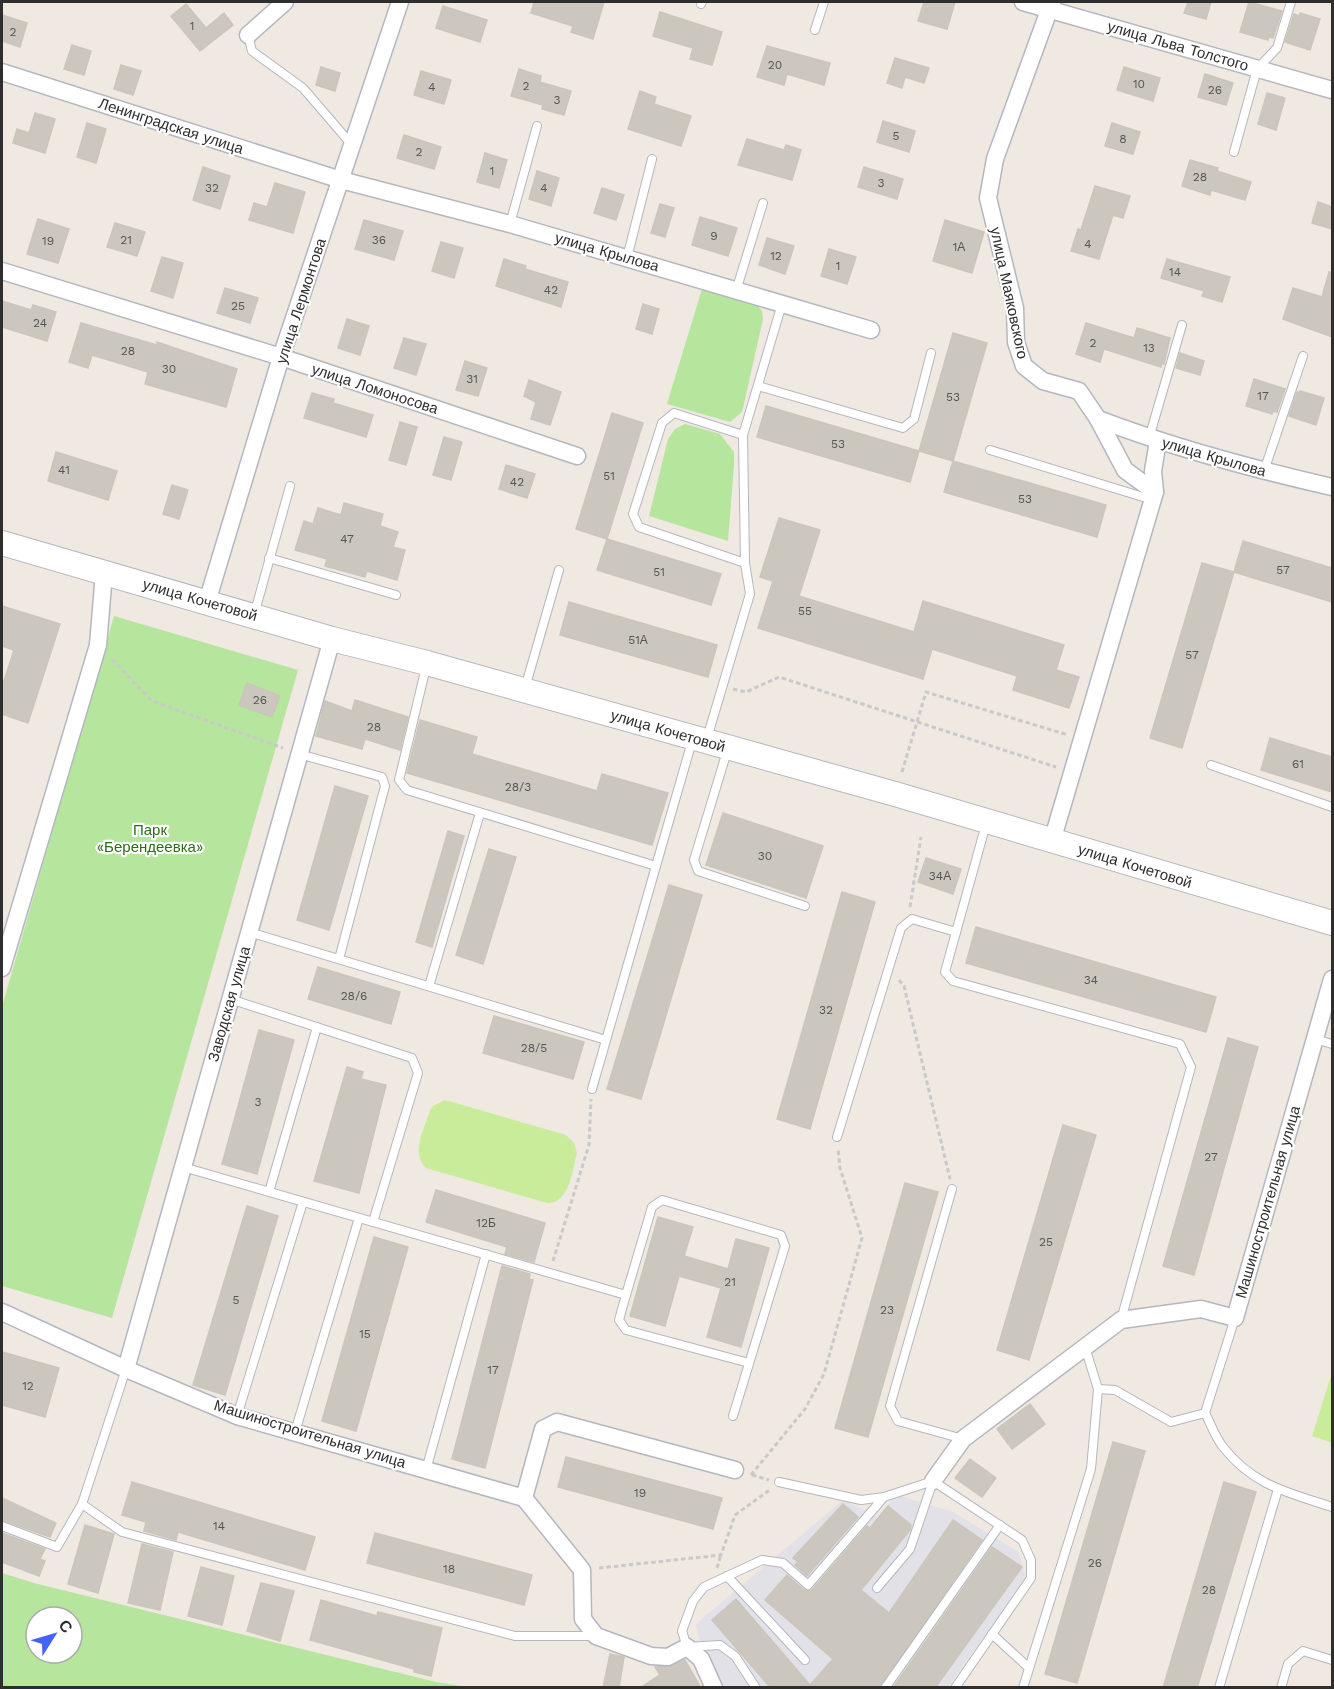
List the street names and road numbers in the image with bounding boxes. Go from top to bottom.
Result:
street label: улица Льва Толстого [1105,17,1251,75]
street label: Ленинградская улица [96,94,246,158]
street label: улица Маяковского [986,225,1032,361]
street label: улица Крылова [553,229,662,276]
street label: улица Лермонтова [272,235,330,366]
street label: улица Ломоносова [309,360,441,418]
street label: улица Крылова [1160,434,1269,481]
street label: улица Кочетовой [141,575,259,625]
street label: улица Кочетовой [609,706,727,756]
street label: улица Кочетовой [1076,840,1194,892]
street label: Заводская улица [204,944,254,1064]
street label: Машиностроительная улица [1232,1103,1304,1300]
street label: Машиностроительная улица [212,1396,409,1472]

